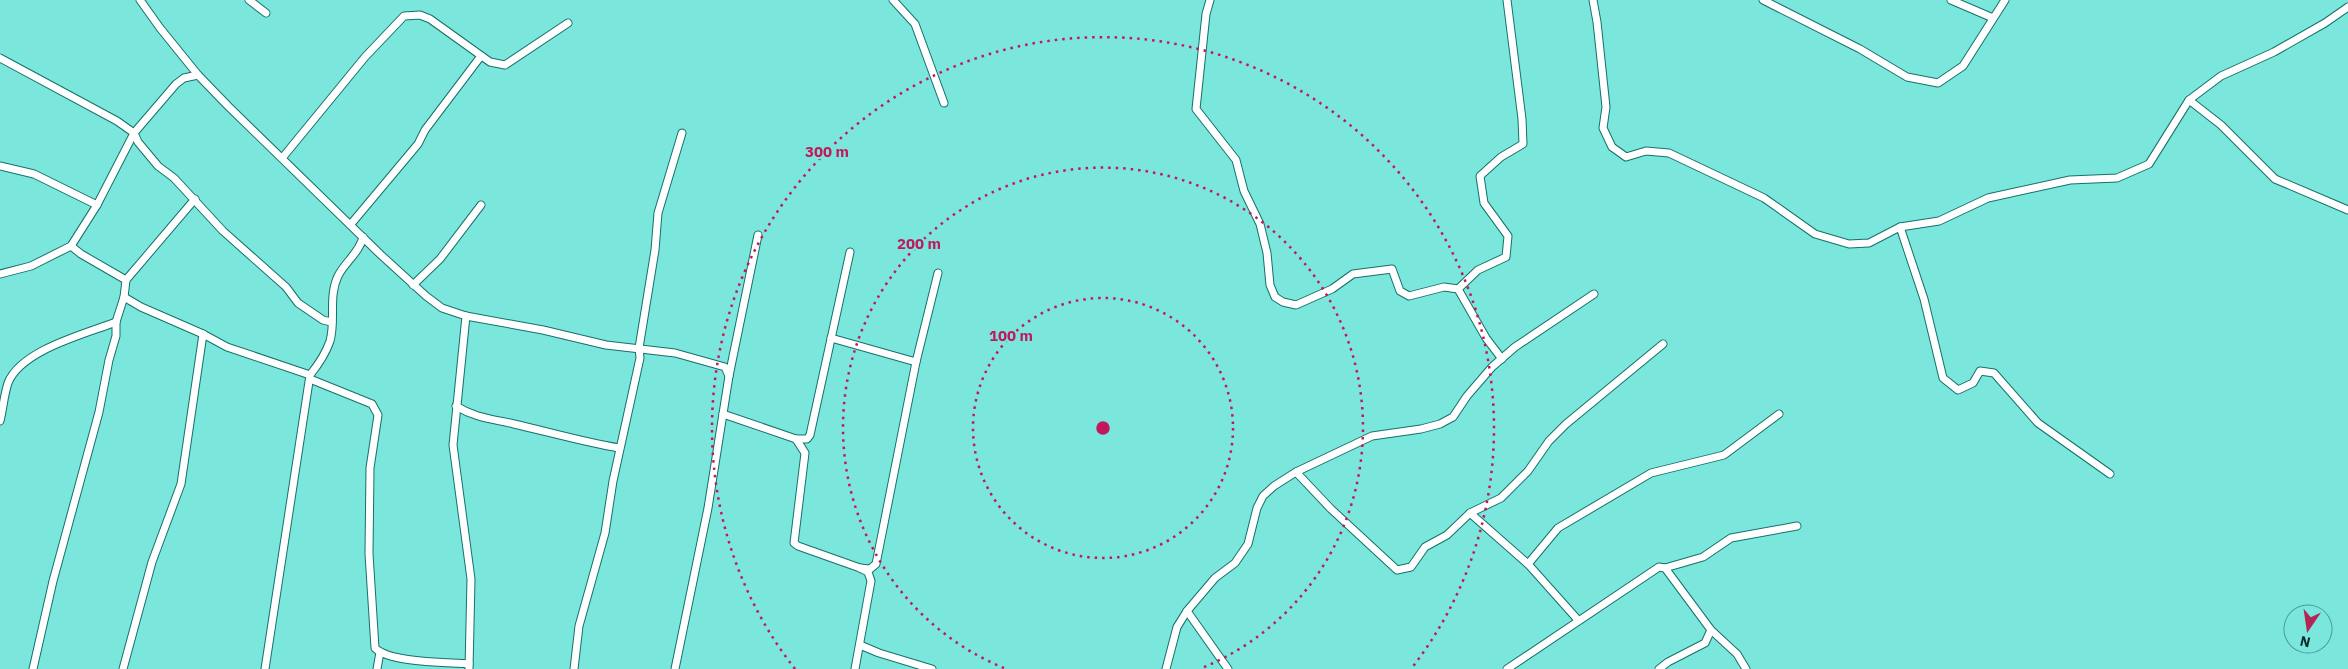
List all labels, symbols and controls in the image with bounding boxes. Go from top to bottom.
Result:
text: 300 m [805,142,849,161]
text: 200 m [897,234,941,253]
text: 100 m [989,326,1033,345]
centre of rings [1094,419,1112,437]
north arrow [2283,604,2333,654]
text: N [2298,632,2312,652]

